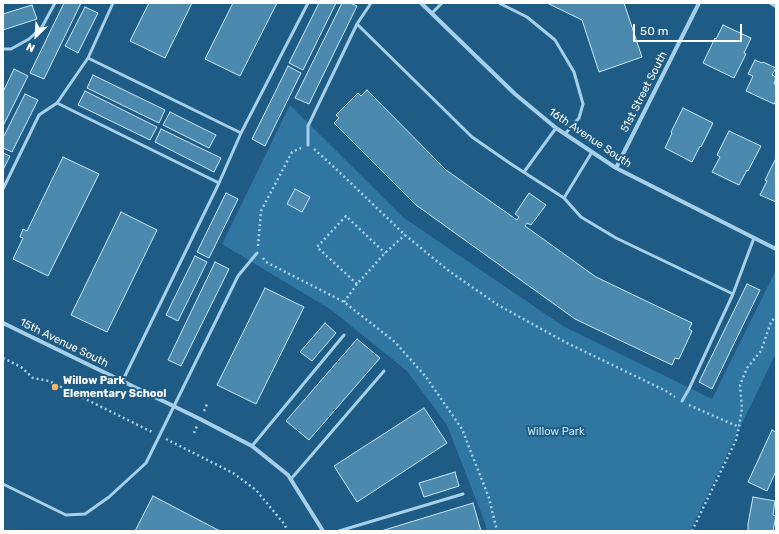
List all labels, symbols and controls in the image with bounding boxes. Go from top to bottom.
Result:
north arrow [16,16,56,56]
scale bar [635,16,744,42]
text: 50 m [640,24,668,38]
text: N [24,40,37,55]
street label: 51st Street South [618,49,670,135]
street label: 16th Avenue South [546,105,634,171]
street label: 15th Avenue South [18,316,110,370]
place label: Willow Park Elementary School [63,374,166,400]
marker: Willow Park Elementary School [50,382,60,392]
park label: Willow Park [527,425,585,439]

